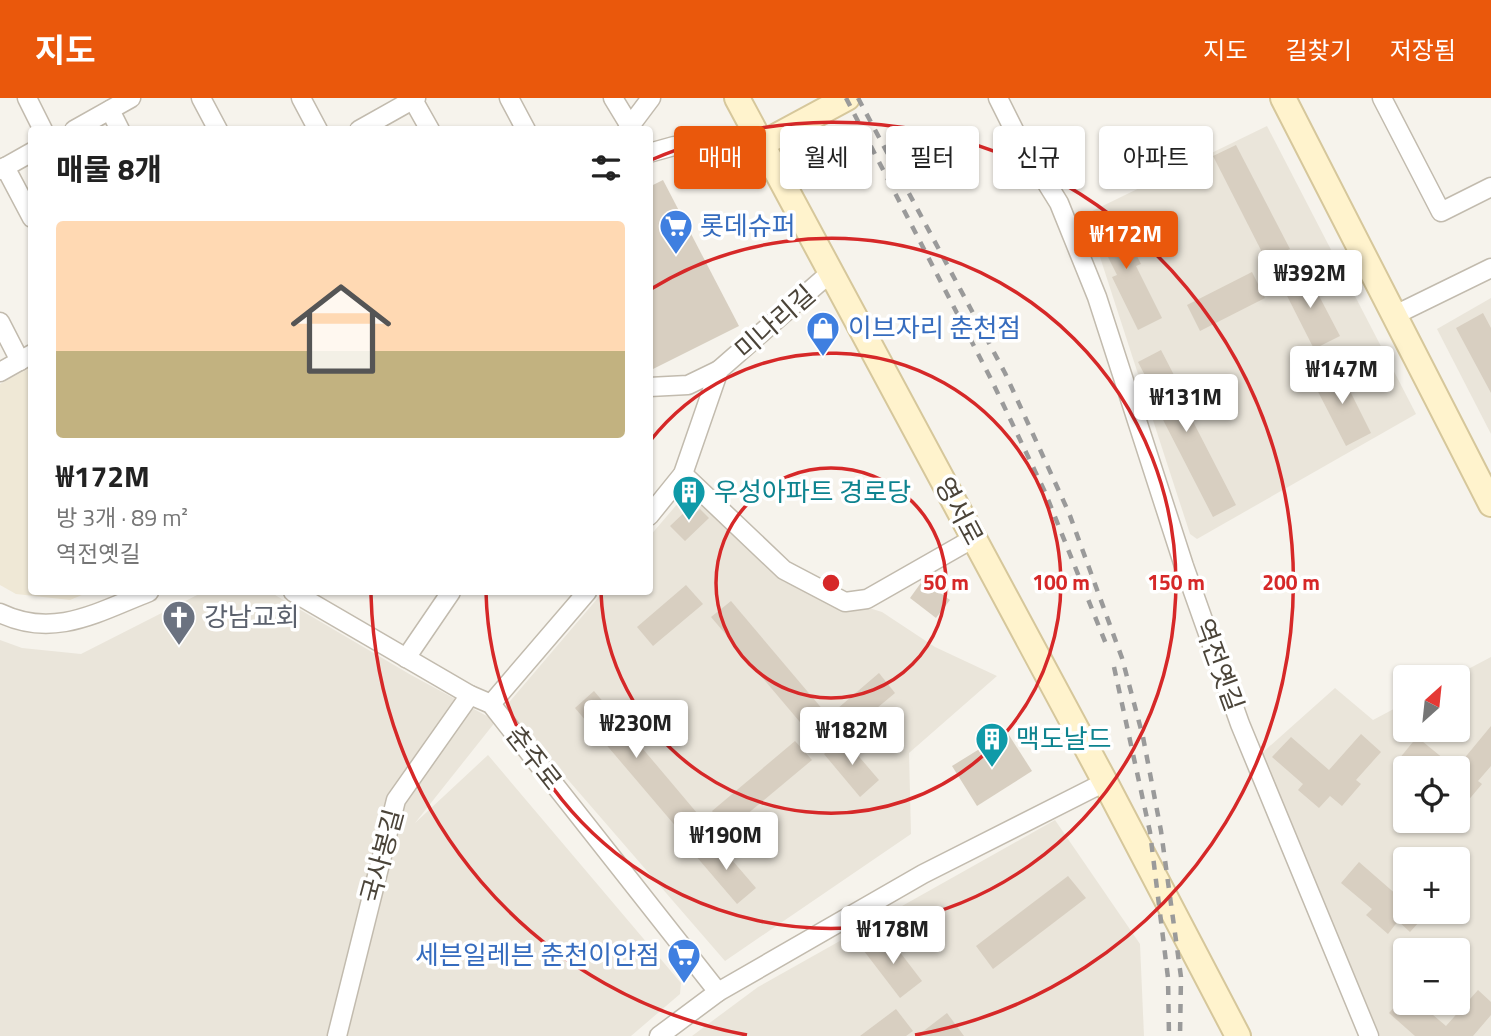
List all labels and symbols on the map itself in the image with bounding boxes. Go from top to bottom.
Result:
place label: 롯데슈퍼 [700,206,796,245]
supermarket icon: 롯데슈퍼 [657,207,695,256]
pin: ₩172M [1077,212,1175,271]
pin: ₩392M [1261,250,1359,310]
street label: 미나리길 [726,276,824,368]
place label: 이브자리 춘천점 [848,308,1021,347]
shop icon: 이브자리 춘천점 [804,309,842,358]
pin: ₩147M [1293,346,1391,406]
pin: ₩131M [1137,374,1235,434]
street label: 영서로 [925,470,994,552]
place label: 우성아파트 경로당 [714,472,911,511]
building icon: 우성아파트 경로당 [670,473,708,522]
text: 50 m [923,566,969,598]
text: 100 m [1032,566,1090,598]
text: 150 m [1147,566,1205,598]
text: 200 m [1262,566,1320,598]
centre of rings [819,571,843,595]
place label: 강남교회 [204,597,300,636]
church icon: 강남교회 [160,598,198,647]
street label: 역전옛길 [1185,613,1254,716]
north arrow [1393,665,1470,742]
pin: ₩230M [587,700,685,760]
pin: ₩182M [803,708,901,767]
street label: 춘주로 [497,717,572,798]
place label: 맥도날드 [1016,719,1112,758]
building icon: 맥도날드 [973,720,1011,769]
street label: 국사봉길 [350,805,413,907]
pin: ₩190M [677,812,775,872]
pin: ₩178M [844,906,942,966]
place label: 세븐일레븐 춘천이안점 [415,935,660,974]
supermarket icon: 세븐일레븐 춘천이안점 [665,936,703,985]

